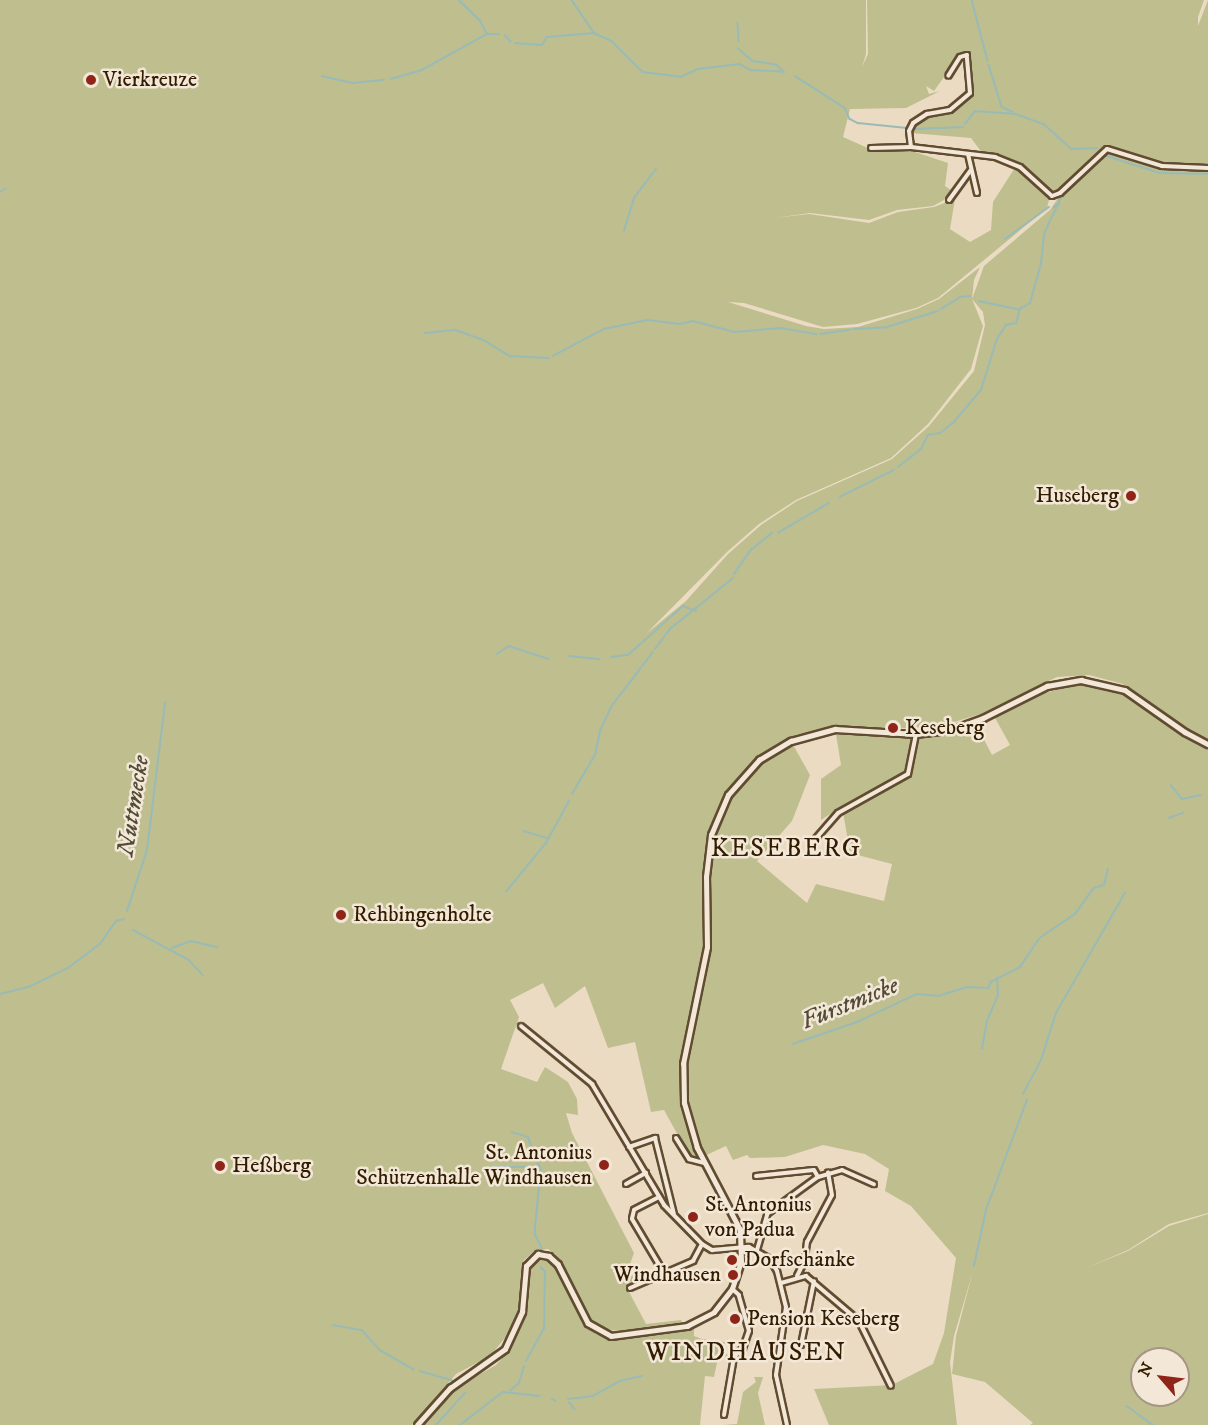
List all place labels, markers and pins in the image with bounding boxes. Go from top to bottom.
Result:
place label: Vierkreuze [103,67,197,93]
marker: Vierkreuze [84,73,98,87]
place label: Huseberg [1035,483,1119,509]
marker: Huseberg [1124,489,1138,503]
place label: Keseberg [905,715,984,741]
marker: Keseberg [886,721,900,735]
place label: Rehbingenholte [353,902,492,928]
marker: Rehbingenholte [334,908,348,922]
place label: St. Antonius Schützenhalle Windhausen [356,1139,592,1190]
place label: Heßberg [232,1153,311,1179]
marker: St. Antonius Schützenhalle Windhausen [597,1158,611,1172]
marker: Heßberg [213,1159,227,1173]
place label: St. Antonius von Padua [705,1191,812,1242]
marker: St. Antonius von Padua [686,1210,700,1224]
place label: Dorfschänke [744,1247,855,1273]
marker: Dorfschänke [725,1253,739,1267]
place label: Windhausen [613,1262,721,1288]
marker: Windhausen [726,1268,740,1282]
place label: Pension Keseberg [747,1306,899,1332]
marker: Pension Keseberg [728,1312,742,1326]

